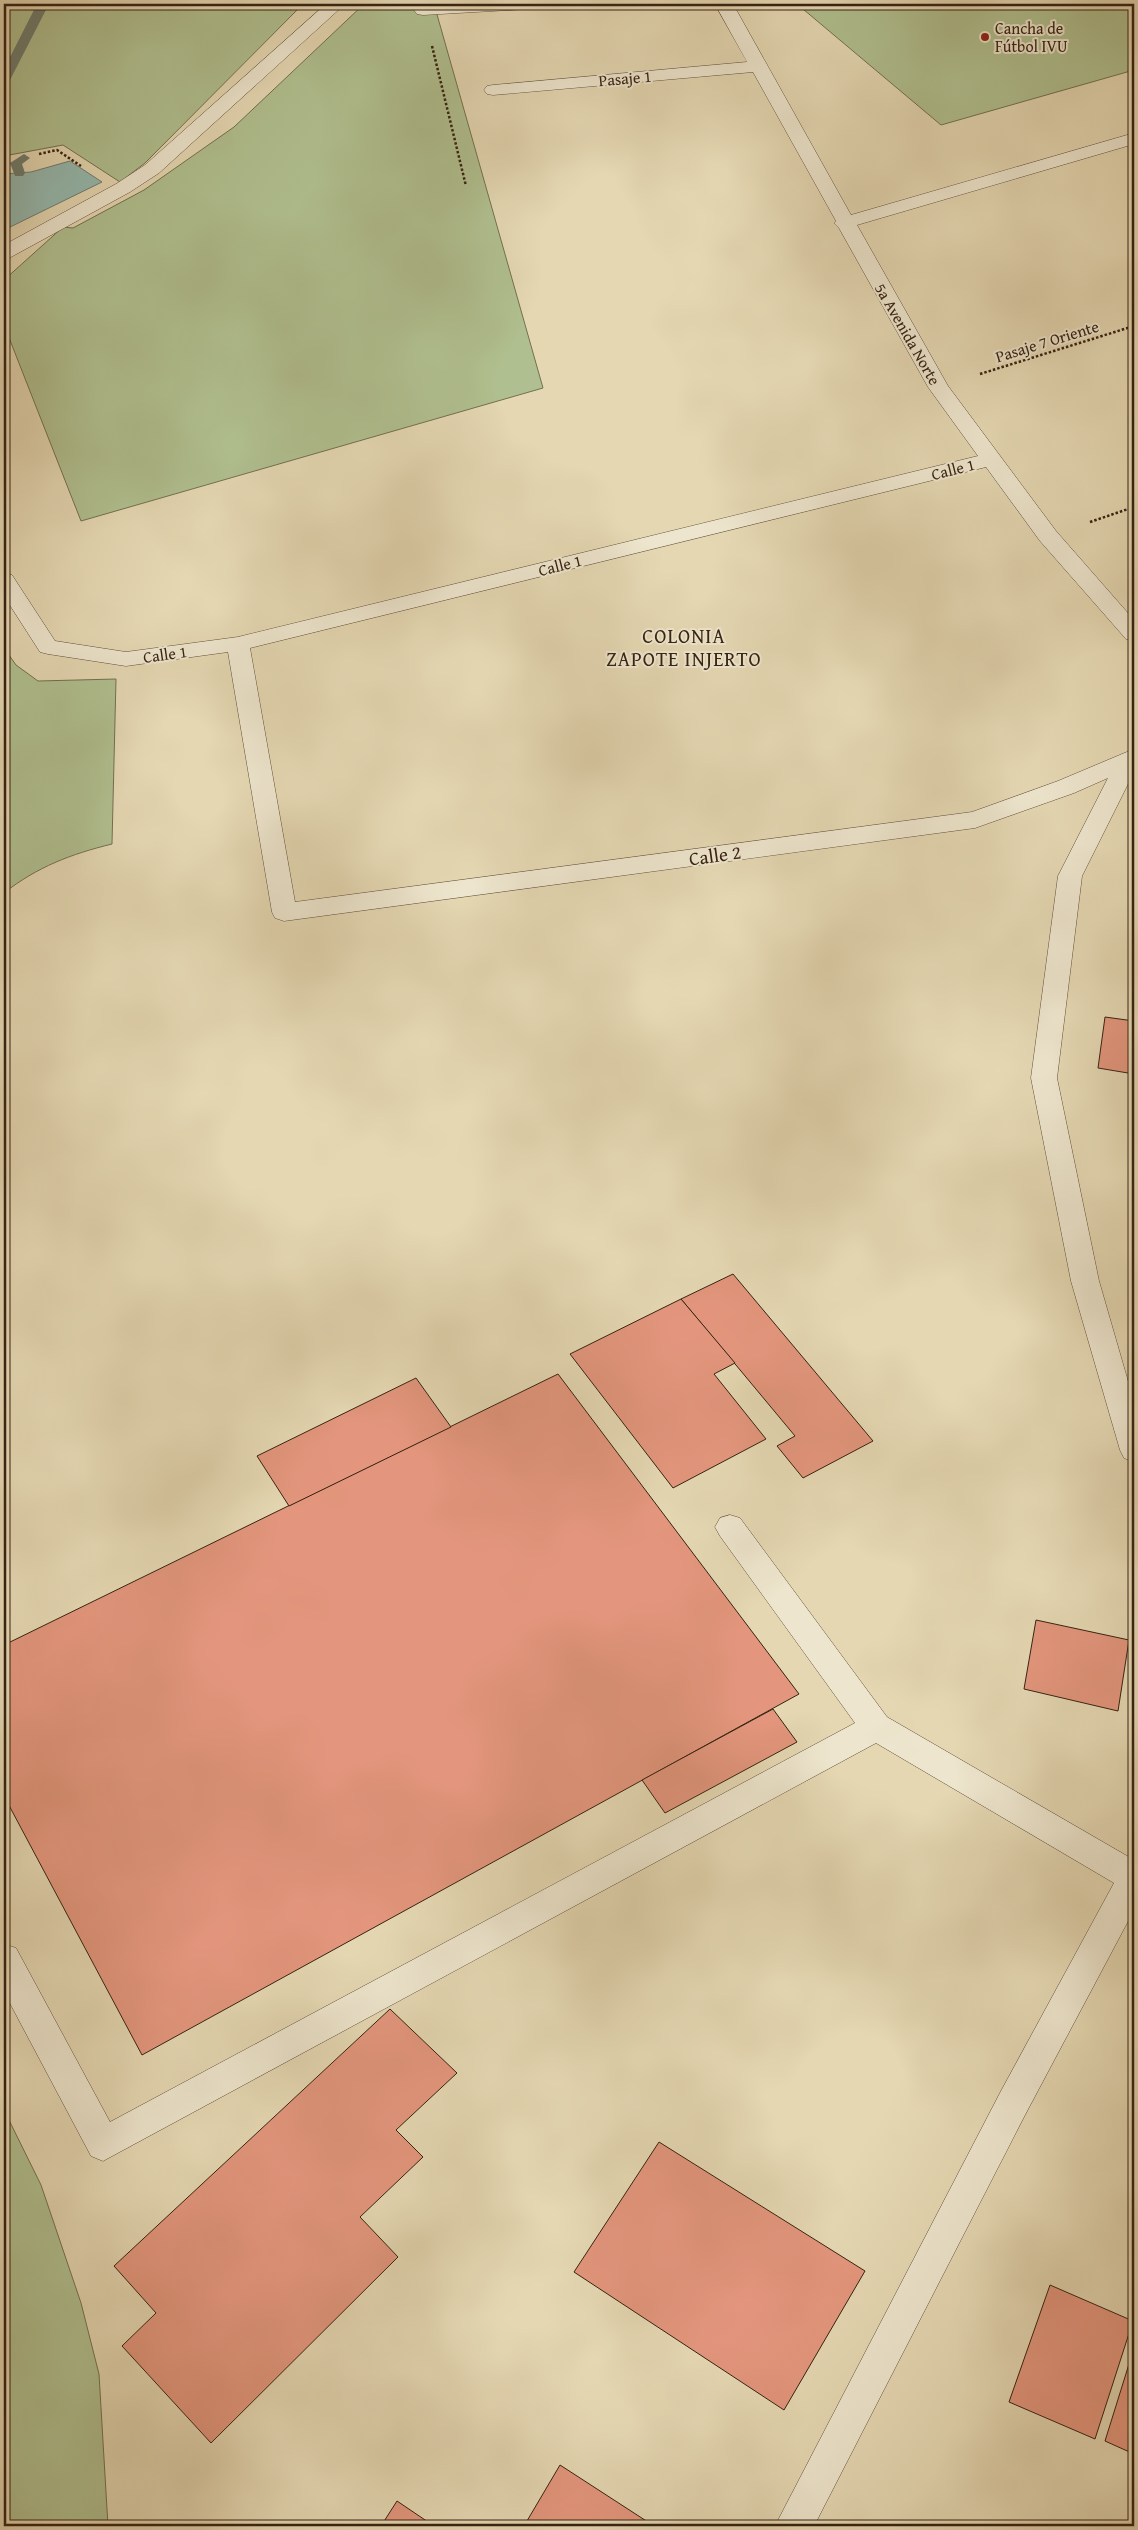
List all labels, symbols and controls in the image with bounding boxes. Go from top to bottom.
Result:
place label: Cancha de Fútbol IVU [995,16,1068,58]
marker: Cancha de Fútbol IVU [979,31,991,43]
street label: Pasaje 1 [598,64,652,92]
street label: 5a Avenida Norte [869,279,947,389]
street label: Pasaje 7 Oriente [992,314,1102,368]
street label: Calle 1 [929,452,977,486]
street label: Calle 1 [536,548,584,582]
district label: COLONIA ZAPOTE INJERTO [606,621,762,673]
street label: Calle 1 [142,639,188,669]
street label: Calle 2 [687,838,743,872]

